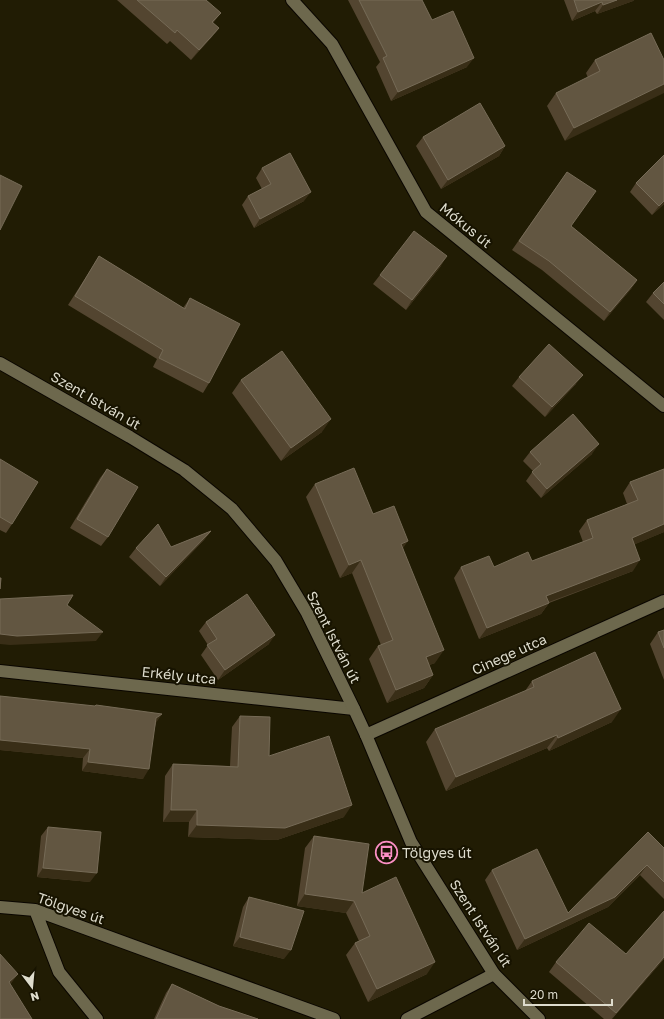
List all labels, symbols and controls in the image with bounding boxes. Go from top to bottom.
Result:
street label: Mókus út [437,199,495,251]
street label: Szent István út [48,367,144,433]
street label: Szent István út [304,588,364,686]
street label: Cinege utca [469,630,549,678]
street label: Erkély utca [141,663,217,687]
bus stop icon: Tölgyes út [373,839,399,865]
place label: Tölgyes út [402,844,472,861]
street label: Szent István út [446,876,516,970]
street label: Tölgyes út [35,889,107,927]
north arrow [12,967,52,1007]
scale bar [524,981,612,1007]
text: 20 m [530,987,558,1002]
text: N [29,990,41,1004]

